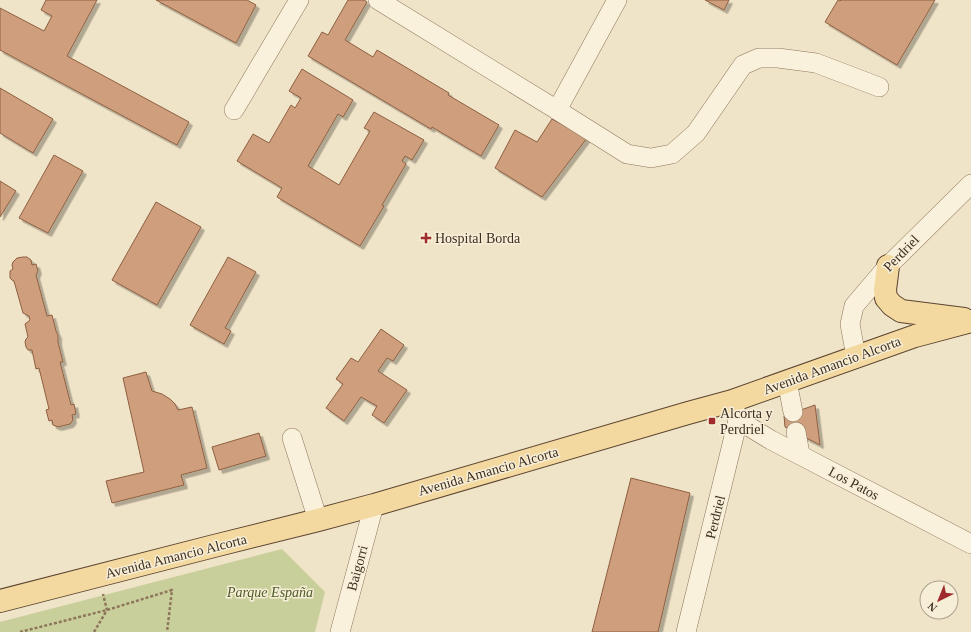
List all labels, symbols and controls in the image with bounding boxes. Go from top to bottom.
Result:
place label: Hospital Borda [435,231,521,246]
marker: Hospital Borda [420,232,432,244]
street label: Perdriel [881,232,922,275]
street label: Avenida Amancio Alcorta [761,333,904,397]
place label: Alcorta y Perdriel [720,406,772,437]
marker: Alcorta y Perdriel [707,416,717,426]
street label: Avenida Amancio Alcorta [416,444,561,499]
street label: Los Patos [826,464,881,503]
street label: Perdriel [703,494,728,540]
street label: Avenida Amancio Alcorta [104,531,249,581]
street label: Baigorri [344,544,371,593]
north arrow [919,580,959,620]
park label: Parque España [226,585,313,600]
text: N [925,600,939,614]

